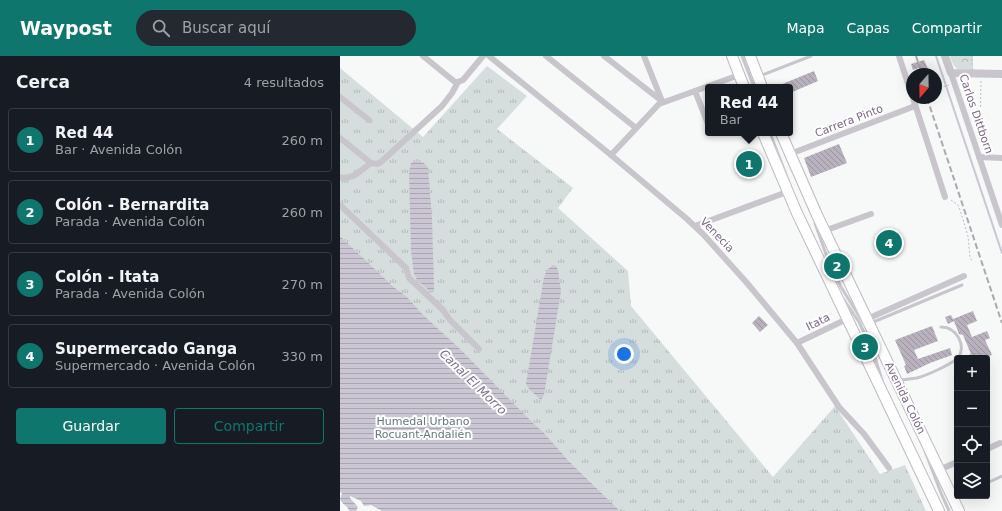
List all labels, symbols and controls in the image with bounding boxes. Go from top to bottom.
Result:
search box [136,10,416,46]
text: Waypost [20,17,112,39]
icon: search [150,17,172,39]
text: Buscar aquí [182,19,270,37]
text: Mapa [786,20,825,36]
text: Capas [847,20,890,36]
text: Compartir [912,20,982,36]
north arrow [906,68,942,104]
text: Cerca [16,72,70,92]
street label: Carlos Dittborn [956,73,996,155]
text: 4 resultados [244,75,324,90]
popup [705,84,793,136]
text: Red 44 [720,94,778,112]
street label: Carrera Pinto [813,102,885,140]
text: Bar [720,112,742,127]
text: Red 44 [55,124,114,142]
text: 1 [25,133,35,148]
text: 260 m [281,133,323,148]
text: Bar · Avenida Colón [55,142,183,157]
pin: 1 [736,149,762,179]
text: Colón - Bernardita [55,196,209,214]
text: 2 [25,205,35,220]
text: 260 m [281,205,323,220]
text: Parada · Avenida Colón [55,214,205,229]
street label: Venecia [697,215,737,255]
pin: 4 [876,228,902,258]
pin: 2 [824,251,850,281]
text: Colón - Itata [55,268,159,286]
text: 3 [25,277,35,292]
text: 270 m [281,277,323,292]
text: Parada · Avenida Colón [55,286,205,301]
street label: Itata [804,311,832,333]
pin: 3 [852,332,878,362]
text: Supermercado Ganga [55,340,237,358]
your location [614,344,634,364]
water label: Canal El Morro [437,347,509,417]
text: 4 [25,349,35,364]
text: 330 m [281,349,323,364]
map controls [954,355,990,499]
button: + [954,355,990,391]
text: Supermercado · Avenida Colón [55,358,255,373]
street label: Avenida Colón [882,360,928,436]
button: − [954,391,990,427]
button: Guardar [16,408,166,444]
button: Compartir [174,408,324,444]
park label: Humedal Urbano Rocuant-Andalién [375,415,471,441]
button: locate [954,427,990,463]
button: layers [954,463,990,499]

